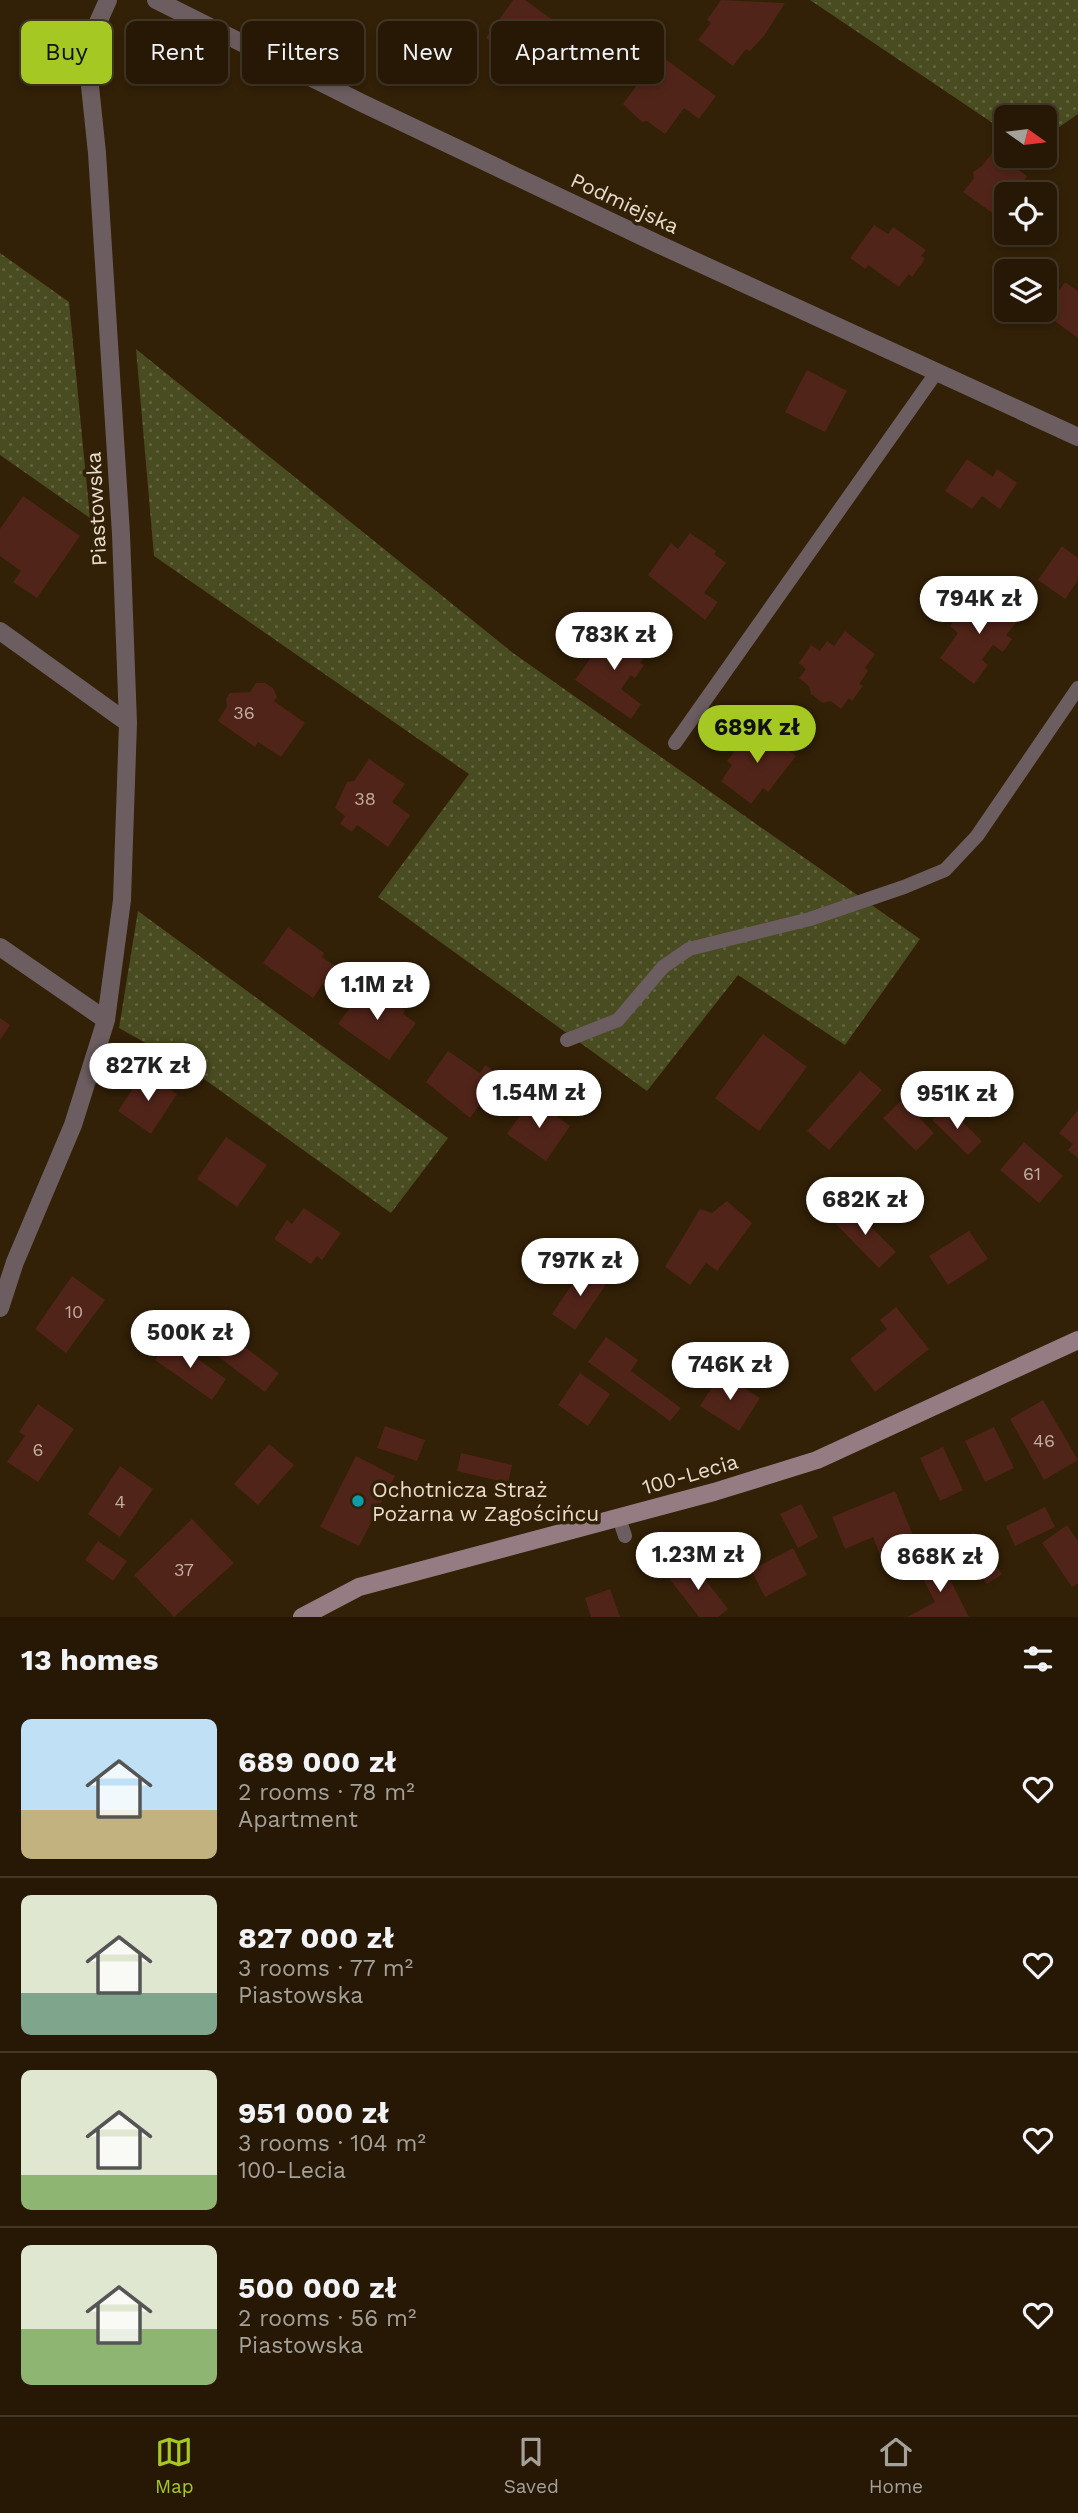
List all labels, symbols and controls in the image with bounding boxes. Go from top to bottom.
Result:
chip: Buy [21,21,112,84]
chip: Rent [126,21,228,84]
chip: Filters [242,21,364,84]
chip: New [378,21,477,84]
chip: Apartment [491,21,664,84]
north arrow [994,105,1057,168]
map controls [994,105,1057,322]
street label: Podmiejska [567,167,683,239]
button: locate [994,182,1057,245]
button: layers [994,259,1057,322]
street label: Piastowska [81,451,111,567]
pin: 794K zł [914,576,1044,636]
text: 794K zł [936,585,1022,612]
pin: 783K zł [549,612,679,672]
text: 783K zł [572,621,656,648]
house number: 36 [233,702,255,723]
pin: 689K zł [692,706,822,765]
text: 689K zł [714,714,800,741]
house number: 38 [354,788,376,809]
pin: 1.1M zł [312,962,442,1022]
text: 1.1M zł [341,971,413,998]
pin: 827K zł [83,1044,213,1103]
text: 827K zł [105,1052,191,1079]
pin: 1.54M zł [467,1070,611,1130]
pin: 951K zł [892,1072,1022,1131]
text: 1.54M zł [492,1079,586,1106]
text: 951K zł [917,1080,997,1107]
house number: 61 [1023,1163,1041,1184]
pin: 682K zł [800,1178,930,1237]
text: 682K zł [822,1186,908,1213]
pin: 797K zł [515,1238,645,1298]
text: 797K zł [538,1247,623,1274]
house number: 10 [65,1301,83,1322]
pin: 500K zł [125,1310,255,1370]
text: 500K zł [147,1319,233,1346]
pin: 746K zł [665,1342,795,1402]
text: 746K zł [688,1351,772,1378]
house number: 46 [1033,1430,1055,1451]
house number: 6 [33,1439,43,1460]
street label: 100-Lecia [639,1448,741,1500]
place label: Ochotnicza Straż Pożarna w Zagościńcu [372,1477,599,1526]
house number: 4 [115,1491,126,1512]
marker: Ochotnicza Straż Pożarna w Zagościńcu [350,1493,366,1509]
pin: 1.23M zł [626,1532,770,1592]
pin: 868K zł [875,1534,1005,1594]
text: 1.23M zł [652,1541,744,1568]
text: 868K zł [897,1543,983,1570]
house number: 37 [174,1559,194,1580]
icon: filters [1019,1640,1057,1678]
text: 13 homes [21,1642,158,1677]
text: 689 000 zł [238,1744,396,1779]
icon: home [77,1747,161,1831]
icon: heart [1019,1770,1057,1808]
text: 2 rooms · 78 m² [238,1779,415,1806]
text: Apartment [238,1806,358,1833]
text: 827 000 zł [238,1920,394,1955]
icon: home [77,1923,161,2007]
icon: heart [1019,1946,1057,1984]
text: 3 rooms · 77 m² [238,1955,413,1982]
text: Piastowska [238,1982,363,2009]
text: 951 000 zł [238,2095,389,2130]
icon: home [77,2098,161,2182]
icon: heart [1019,2121,1057,2159]
text: 3 rooms · 104 m² [238,2130,426,2157]
text: 100-Lecia [238,2157,346,2184]
text: 500 000 zł [238,2270,397,2305]
icon: home [77,2273,161,2357]
icon: heart [1019,2296,1057,2334]
text: 2 rooms · 56 m² [238,2305,416,2332]
text: Piastowska [238,2332,363,2359]
tab: Map [155,2433,194,2498]
tab: Saved [504,2433,559,2498]
tab: Home [869,2433,923,2498]

